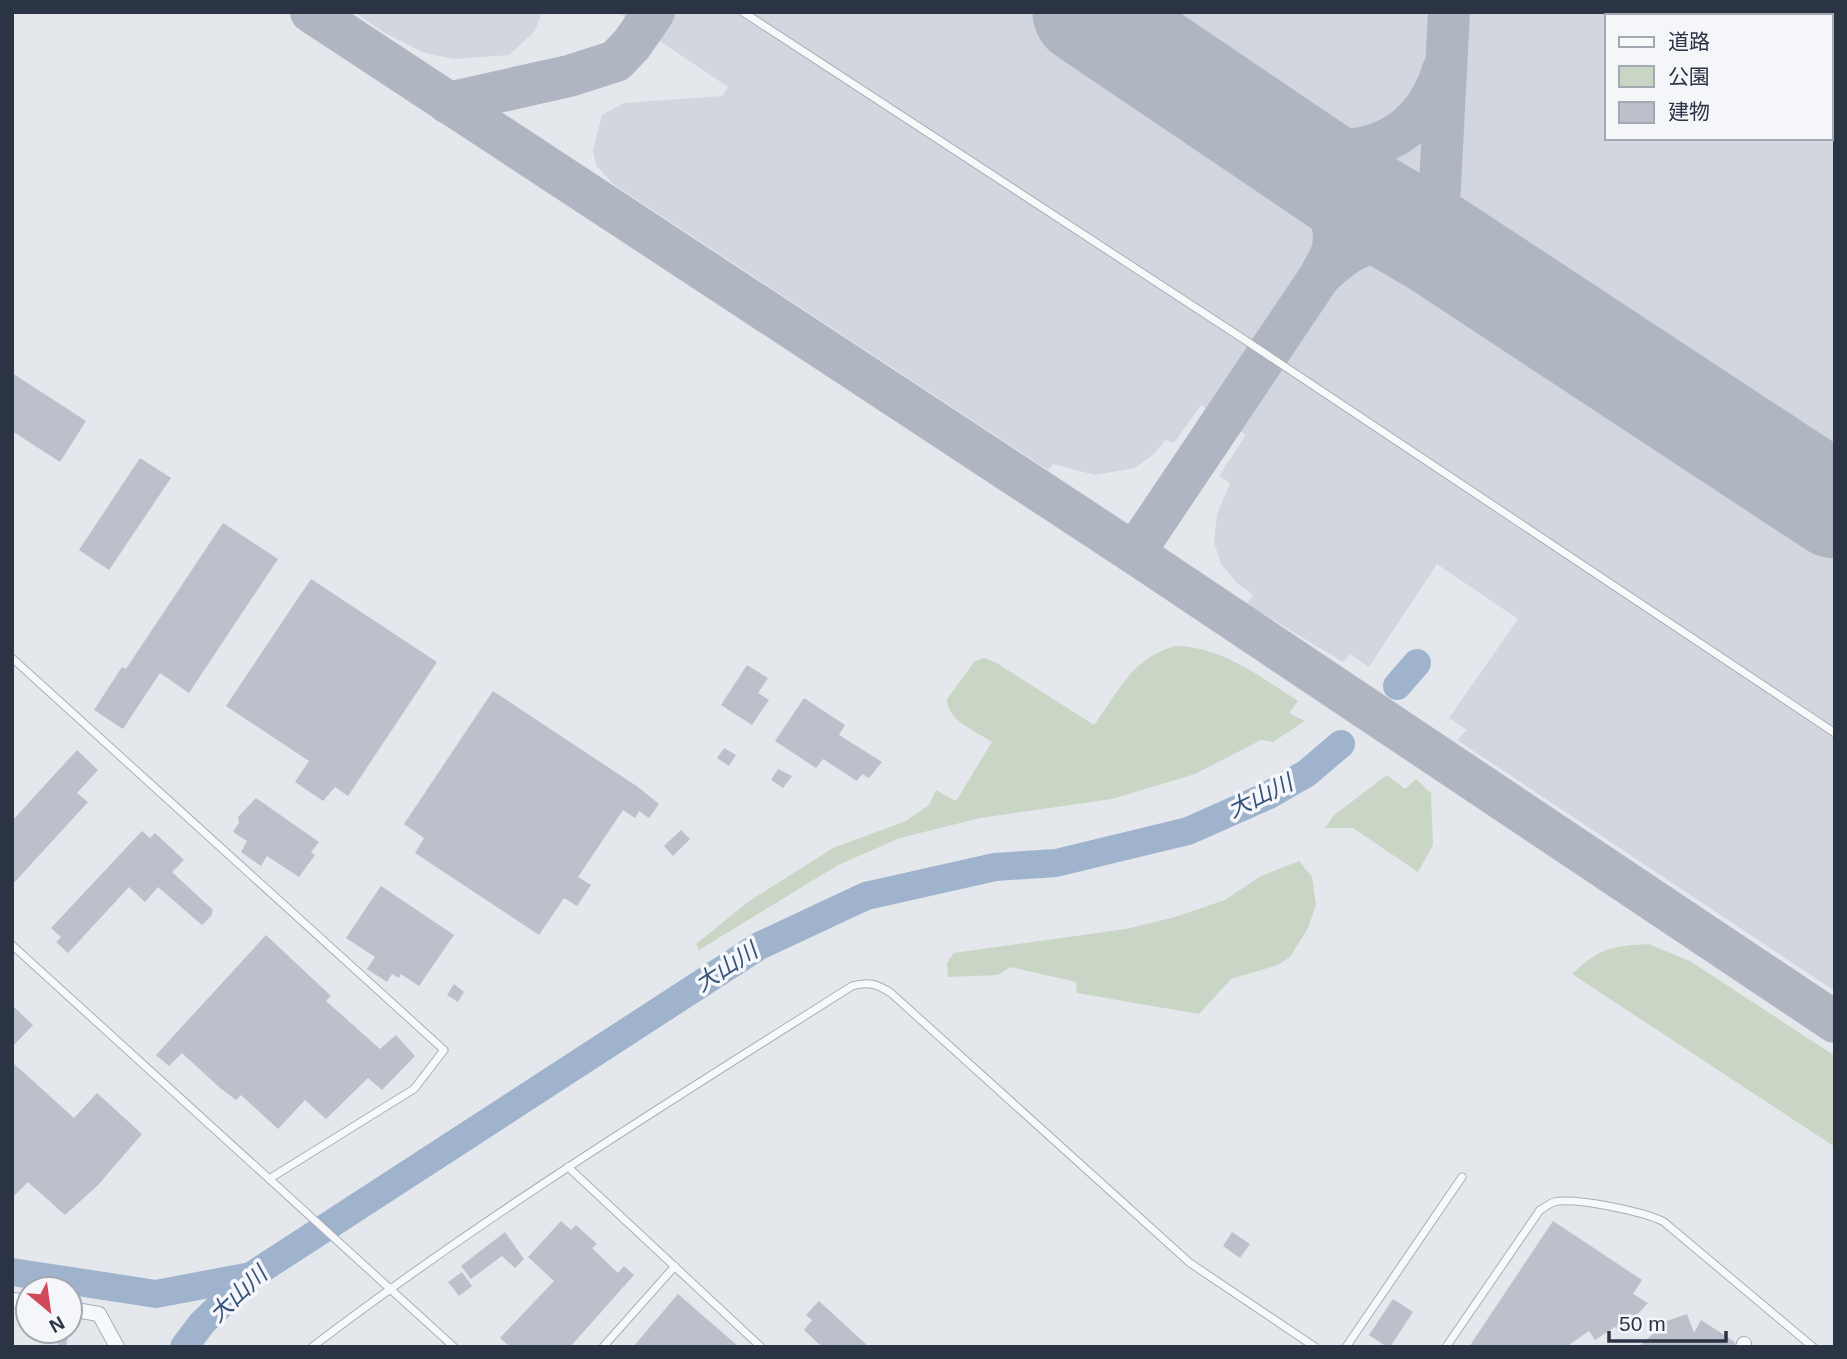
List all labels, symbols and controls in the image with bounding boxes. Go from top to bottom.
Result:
legend [1605,14,1833,140]
text: 道路 [1668,30,1710,53]
text: 公園 [1668,65,1710,88]
text: 建物 [1668,100,1710,123]
water label: 大山川 [1223,768,1299,823]
water label: 大山川 [690,936,765,997]
water label: 大山川 [204,1259,274,1327]
north arrow [14,1275,84,1345]
scale bar [1609,1300,1726,1344]
text: N [46,1312,68,1337]
text: 50 m [1619,1312,1666,1335]

